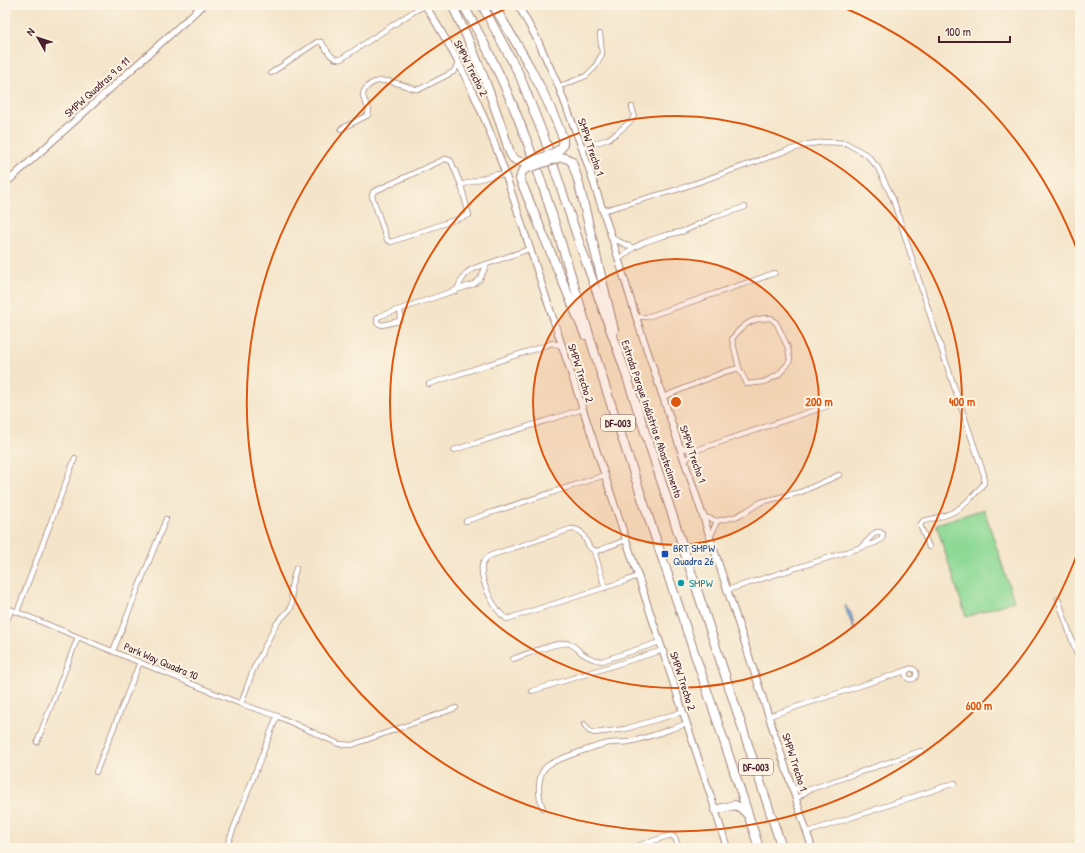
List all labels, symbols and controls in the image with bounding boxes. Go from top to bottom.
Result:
north arrow [18,18,58,58]
scale bar [939,18,1010,44]
text: 100 m [945,23,971,40]
text: N [23,25,38,38]
street label: SMPW Trecho 2 [451,38,491,98]
street label: SMPW Quadras 9 a 11 [61,54,133,120]
street label: SMPW Trecho 1 [575,116,607,178]
street label: Estrada Parque Indústria e Abastecimento [618,338,686,500]
street label: SMPW Trecho 2 [565,342,597,404]
text: 200 m [805,393,833,410]
text: 400 m [949,393,975,410]
centre of rings [669,395,683,409]
road number: DF-003 [601,415,635,431]
street label: SMPW Trecho 1 [677,423,709,485]
place label: BRT SMPW Quadra 26 [673,541,715,568]
marker: BRT SMPW Quadra 26 [660,549,670,559]
place label: SMPW [689,576,713,590]
marker: SMPW [676,578,686,588]
street label: Park Way Quadra 10 [122,639,200,683]
street label: SMPW Trecho 2 [667,650,699,712]
text: 600 m [966,697,992,714]
street label: SMPW Trecho 1 [779,731,811,793]
road number: DF-003 [739,759,773,775]

